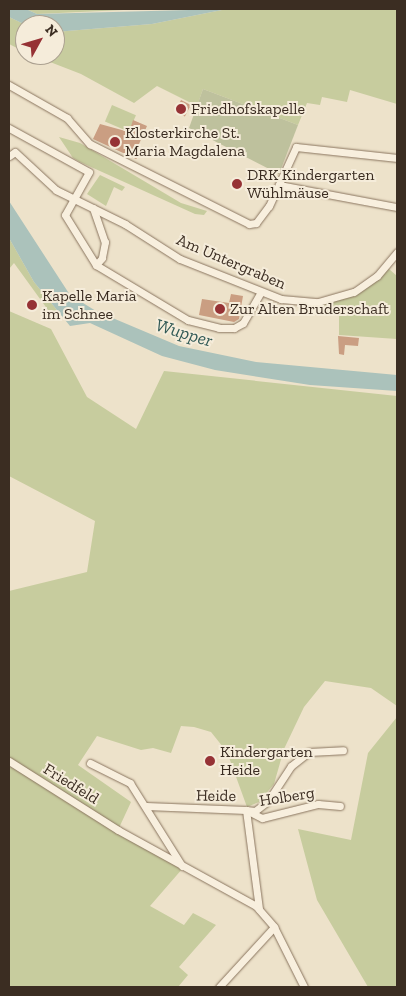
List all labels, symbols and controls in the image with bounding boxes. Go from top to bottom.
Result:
north arrow [15,15,65,65]
text: N [41,21,61,40]
place label: Friedhofskapelle [191,99,305,119]
marker: Friedhofskapelle [175,103,187,115]
place label: Klosterkirche St. Maria Magdalena [125,123,245,161]
marker: Klosterkirche St. Maria Magdalena [109,136,121,148]
place label: DRK Kindergarten Wühlmäuse [247,165,375,203]
marker: DRK Kindergarten Wühlmäuse [231,178,243,190]
street label: Am Untergraben [174,230,288,294]
place label: Kapelle Maria im Schnee [42,286,137,324]
marker: Kapelle Maria im Schnee [26,299,38,311]
place label: Zur Alten Bruderschaft [230,299,390,319]
marker: Zur Alten Bruderschaft [214,303,226,315]
water label: Wupper [153,314,215,352]
place label: Kindergarten Heide [220,742,313,780]
marker: Kindergarten Heide [204,755,216,767]
street label: Friedfeld [40,759,102,809]
street label: Holberg [258,783,316,811]
street label: Heide [196,786,236,806]

